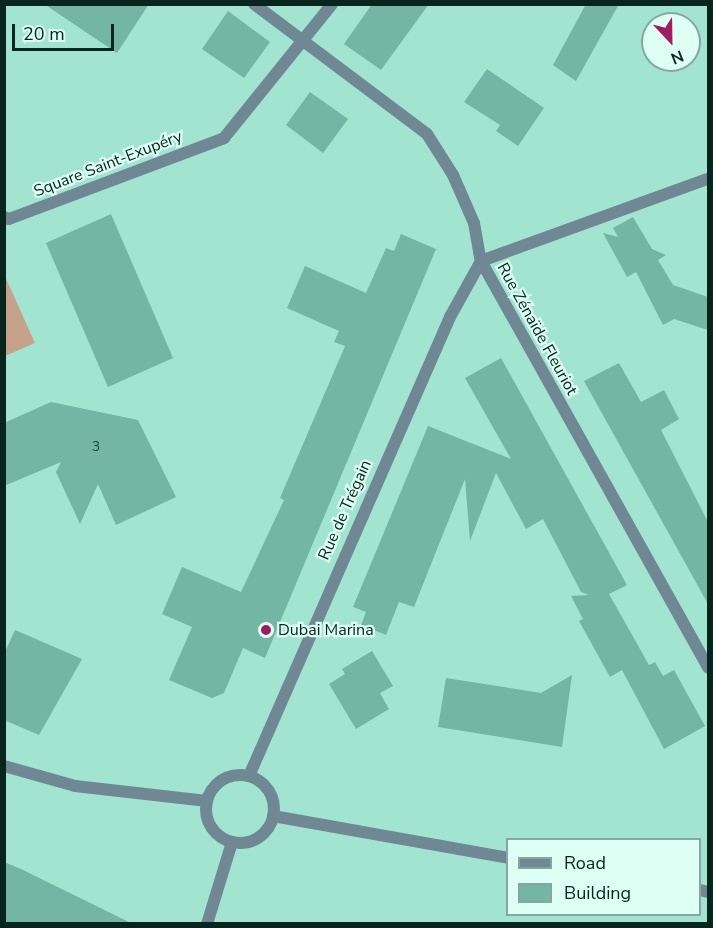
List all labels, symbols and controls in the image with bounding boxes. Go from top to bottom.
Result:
scale bar [15,12,117,50]
north arrow [641,12,701,72]
text: 20 m [23,22,65,46]
text: N [667,44,687,69]
street label: Square Saint-Exupéry [31,127,185,201]
street label: Rue Zénaïde Fleuriot [493,260,581,398]
house number: 3 [92,439,100,455]
street label: Rue de Trégain [314,457,376,563]
place label: Dubai Marina [278,620,374,640]
marker: Dubai Marina [259,623,273,637]
legend [506,838,701,916]
text: Road [564,851,606,875]
text: Building [564,881,631,905]

